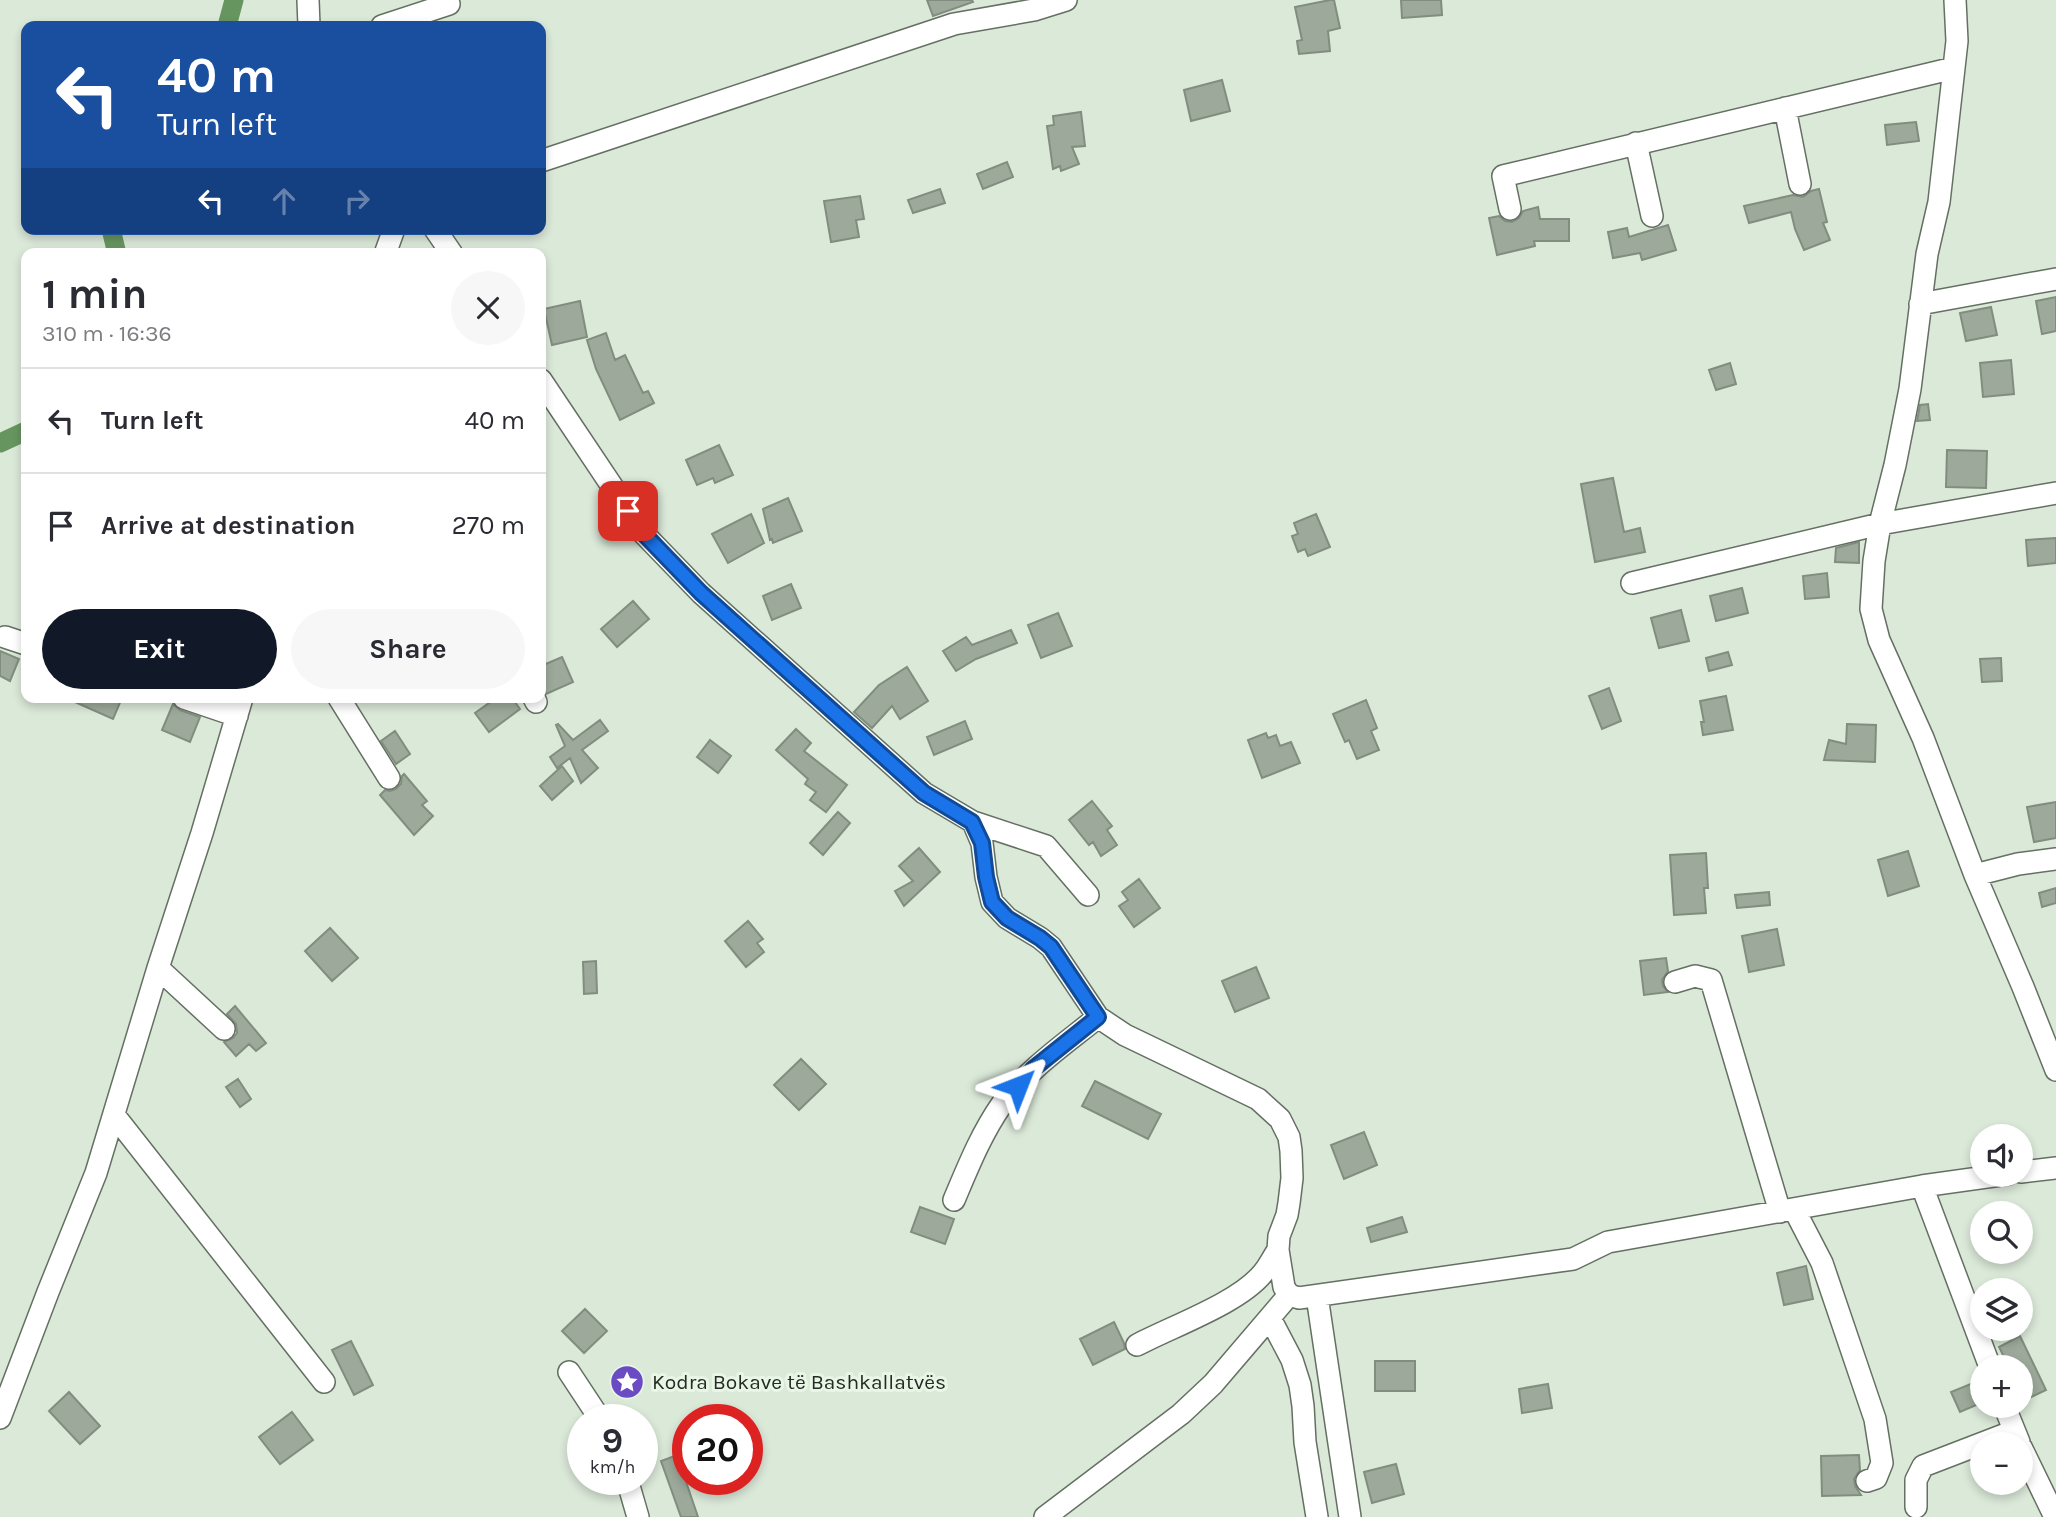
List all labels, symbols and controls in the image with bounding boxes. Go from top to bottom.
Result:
text: 40 m [157,47,276,104]
icon: left [42,49,133,140]
text: Turn left [157,106,277,143]
icon: left [192,182,230,220]
icon: ahead [265,182,303,220]
icon: right [338,182,376,220]
text: 1 min [42,269,147,319]
button: close [451,271,525,345]
text: 310 m · 16:36 [42,320,172,347]
icon: left [42,402,80,440]
text: Turn left [101,405,203,436]
text: 40 m [465,405,525,436]
pin [598,481,658,541]
icon: arrive [609,492,647,530]
icon: arrive [42,507,80,545]
text: Arrive at destination [101,510,355,541]
text: 270 m [452,510,525,541]
button: Exit [42,609,277,689]
button: Share [291,609,525,689]
position arrow [981,1049,1055,1123]
map controls [1970,1124,2033,1495]
button: sound [1970,1124,2033,1187]
button: search [1970,1201,2033,1264]
button: layers [1970,1278,2033,1341]
button: + [1970,1355,2033,1418]
place icon: Kodra Bokave të Bashkallatvës [608,1363,646,1401]
place label: Kodra Bokave të Bashkallatvës [652,1370,946,1394]
speed limit sign: 20 [672,1404,763,1495]
text: 9 [602,1420,623,1461]
button: − [1970,1432,2033,1495]
text: km/h [590,1456,635,1478]

